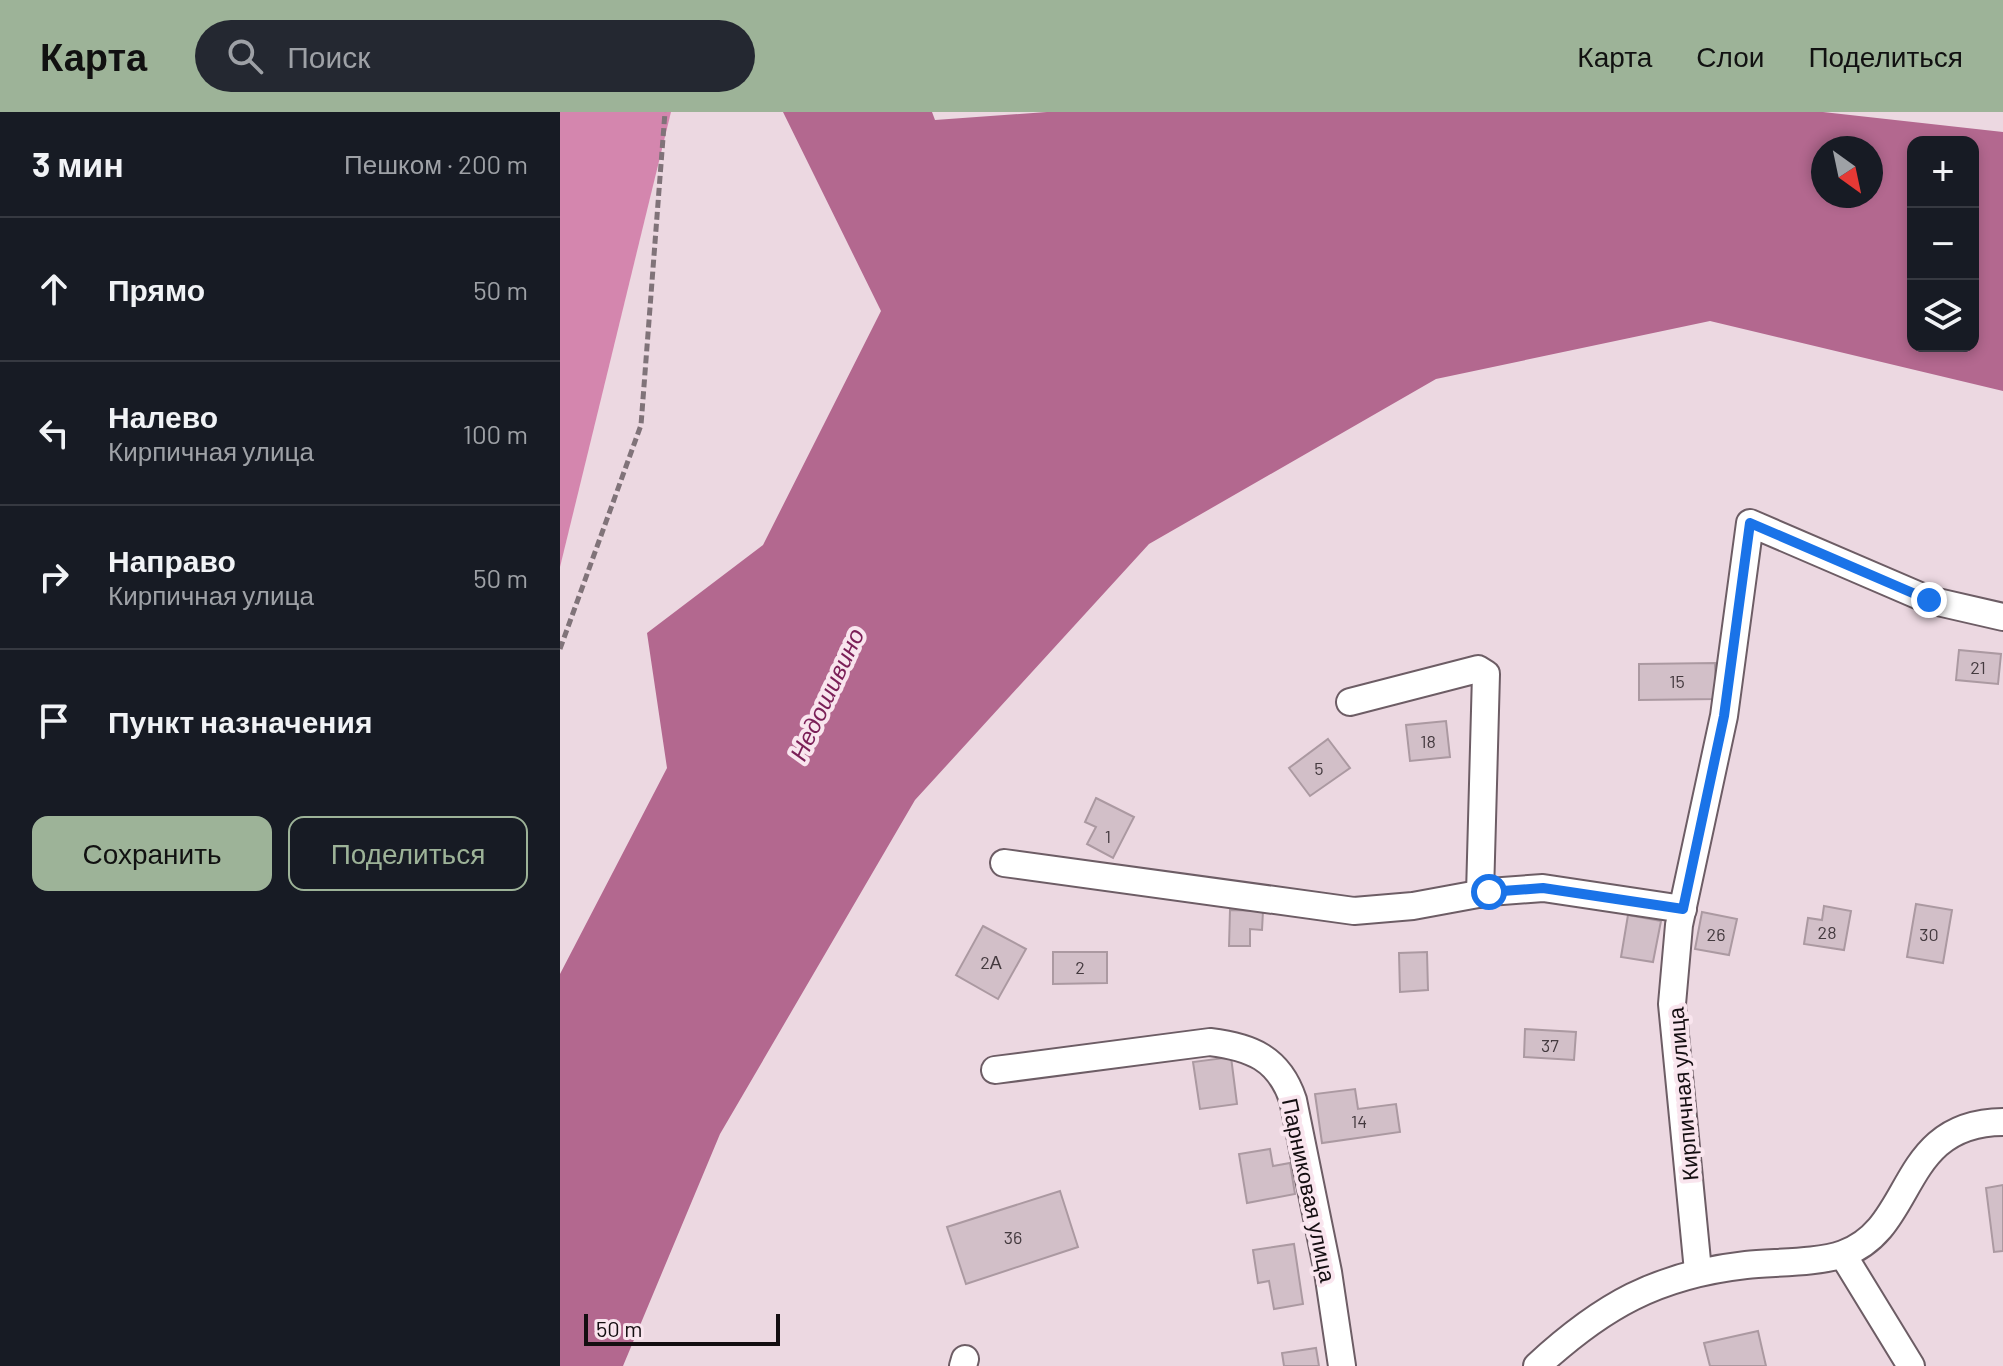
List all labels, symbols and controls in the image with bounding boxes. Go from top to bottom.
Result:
search box [195,20,755,92]
text: Карта [40,33,147,79]
icon: search [223,34,267,78]
text: Поиск [287,38,370,74]
text: Карта [1577,39,1652,73]
text: Слои [1696,39,1764,73]
text: Поделиться [1808,39,1963,73]
north arrow [1811,136,1883,208]
map controls [1907,136,1979,352]
button: + [1907,136,1979,208]
text: 3 мин [32,143,124,184]
text: Пешком · 200 m [344,148,528,179]
button: − [1907,208,1979,280]
icon: ahead [32,267,76,311]
text: Прямо [108,271,205,307]
text: 50 m [473,274,528,305]
button: layers [1907,280,1979,352]
text: Налево [108,398,218,434]
icon: left [32,411,76,455]
text: 100 m [463,418,528,449]
text: Кирпичная улица [108,435,314,466]
text: Направо [108,542,236,578]
icon: right [32,555,76,599]
text: 50 m [473,562,528,593]
text: Кирпичная улица [108,579,314,610]
route end [1911,582,1947,618]
water label: Недошивино [783,623,869,765]
house number: 21 [1970,656,1986,678]
house number: 15 [1669,670,1685,692]
icon: arrive [32,699,76,743]
text: Пункт назначения [108,703,372,739]
house number: 18 [1420,730,1436,752]
house number: 5 [1314,757,1324,779]
button: Сохранить [32,816,272,891]
button: Поделиться [288,816,528,891]
house number: 1 [1105,825,1111,847]
route start [1471,874,1507,910]
house number: 28 [1817,921,1837,943]
house number: 26 [1707,923,1725,945]
house number: 30 [1919,923,1939,945]
house number: 2А [980,951,1002,973]
house number: 2 [1075,956,1085,978]
street label: Кирпичная улица [1661,1005,1704,1182]
house number: 37 [1541,1034,1559,1056]
street label: Парниковая улица [1277,1096,1342,1285]
house number: 14 [1351,1110,1367,1132]
house number: 36 [1004,1226,1022,1248]
scale bar [584,1310,780,1346]
text: 50 m [596,1315,642,1341]

